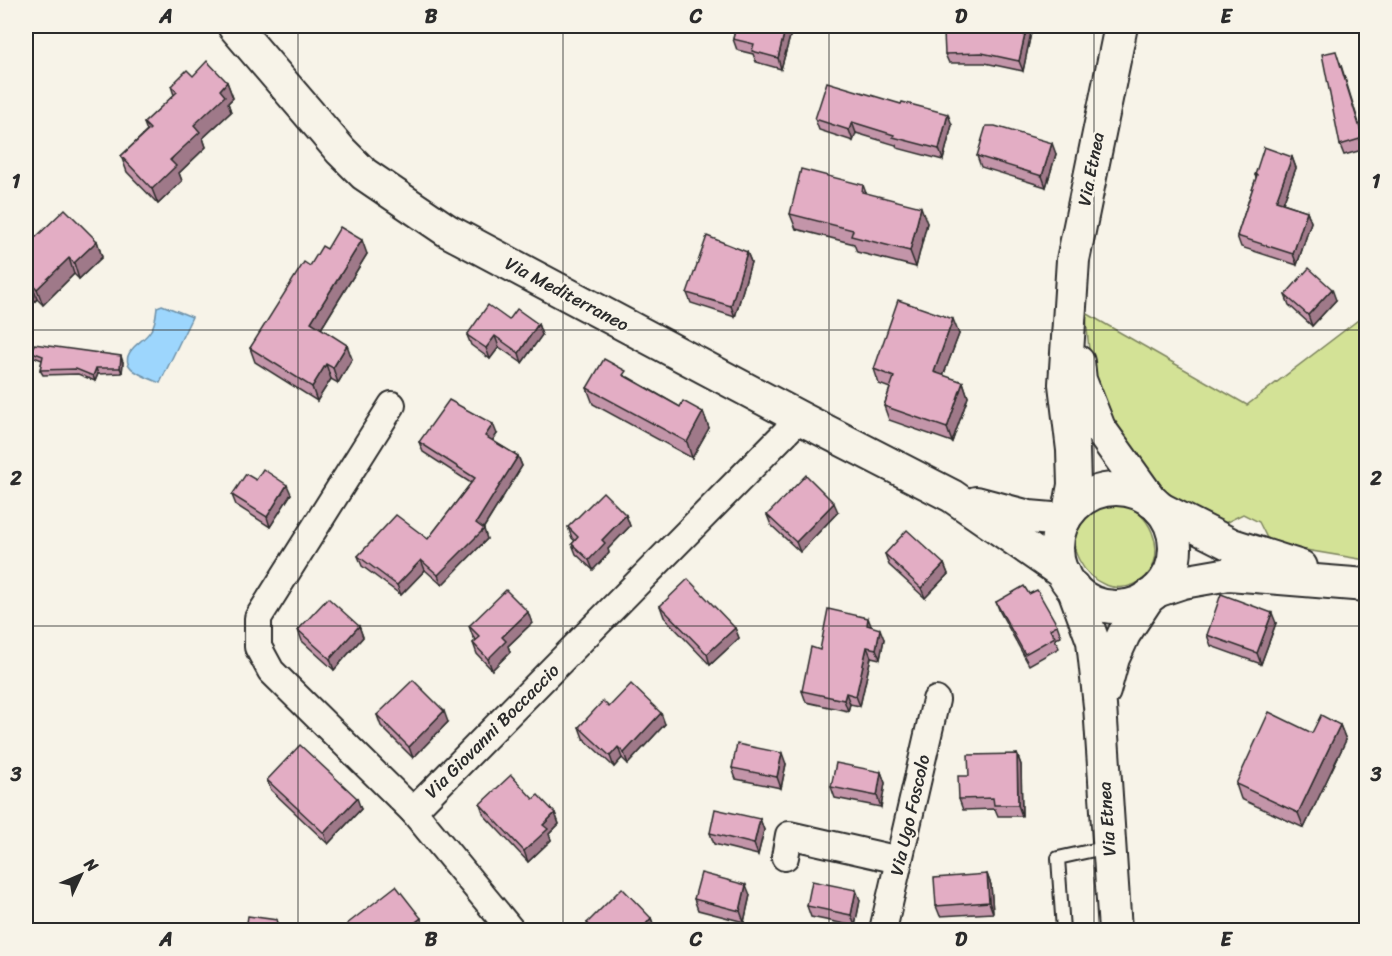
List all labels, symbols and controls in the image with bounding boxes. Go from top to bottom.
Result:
text: A [158,0,173,34]
text: B [425,0,438,34]
text: C [689,0,703,34]
text: D [955,0,968,34]
text: E [1220,0,1233,34]
street label: Via Etnea [1068,129,1114,209]
text: 1 [12,164,21,199]
text: 1 [1372,164,1381,199]
street label: Via Mediterraneo [499,248,635,340]
text: 2 [9,461,22,496]
text: 2 [1369,461,1382,496]
street label: Via Giovanni Boccaccio [417,656,567,806]
street label: Via Ugo Foscolo [881,751,939,879]
text: 3 [10,757,22,792]
text: 3 [1370,757,1382,792]
street label: Via Etnea [1088,781,1126,857]
north arrow [51,845,111,905]
text: N [76,850,106,880]
text: A [158,922,173,956]
text: B [425,922,438,956]
text: C [689,922,703,956]
text: D [955,922,968,956]
text: E [1220,922,1233,956]

